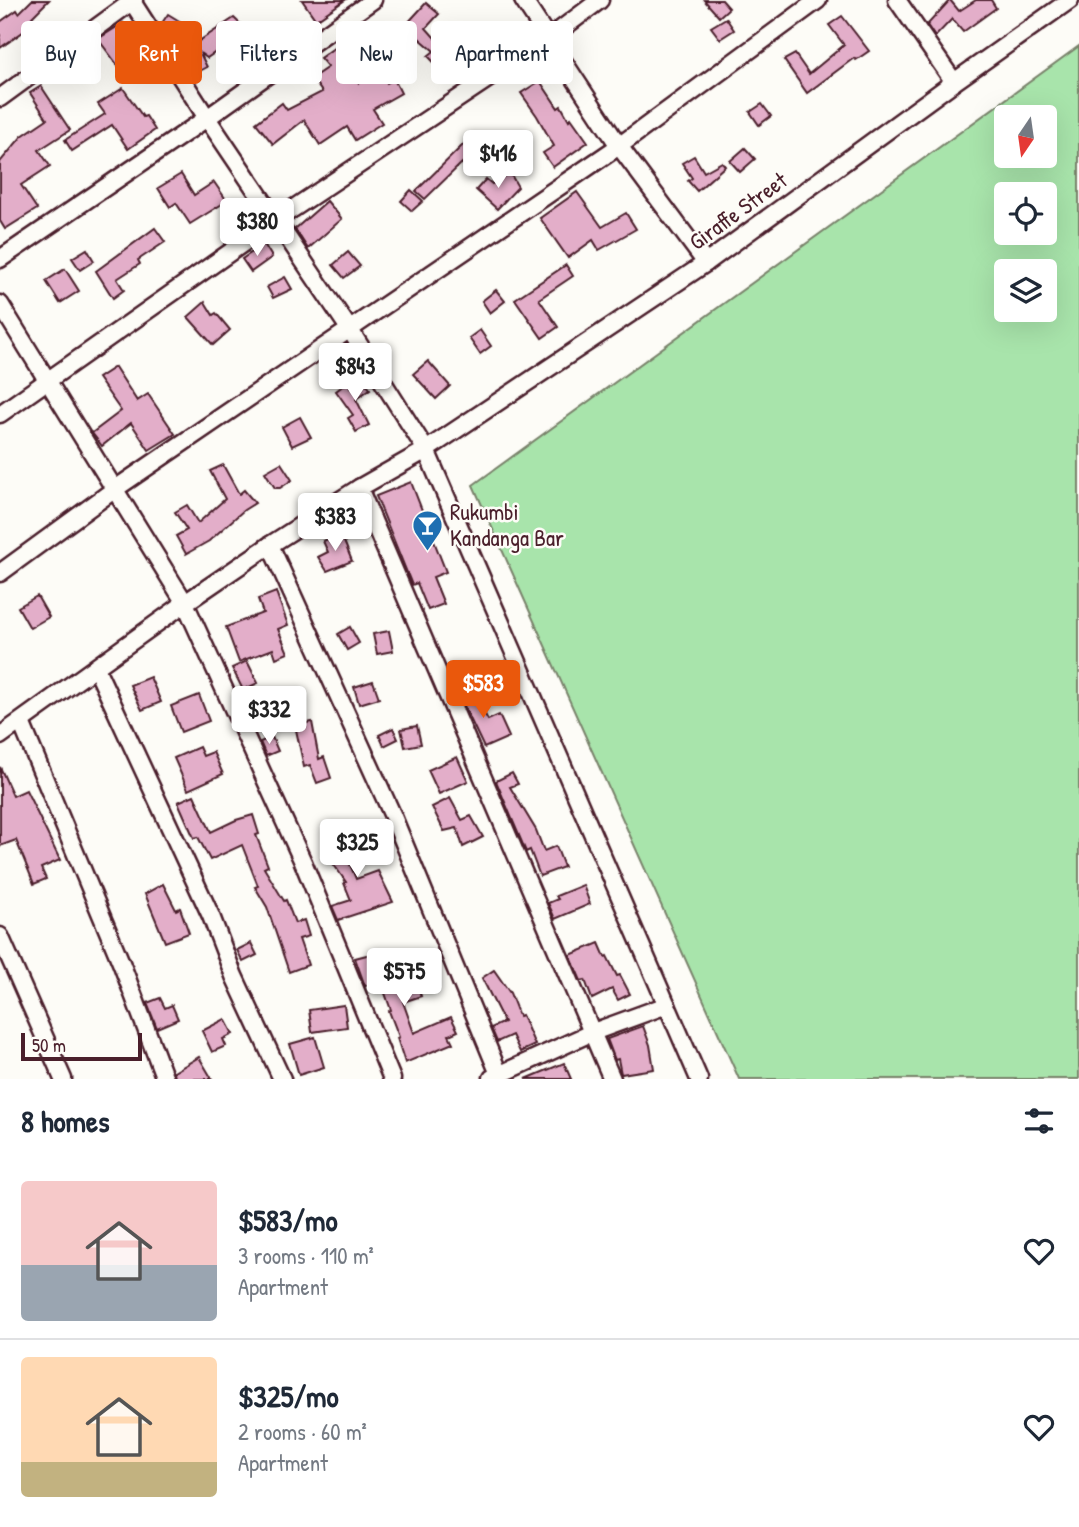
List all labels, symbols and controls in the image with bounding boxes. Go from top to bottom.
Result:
chip: Buy [21,21,101,84]
chip: Rent [115,21,202,84]
chip: Filters [216,21,322,84]
chip: New [336,21,417,84]
chip: Apartment [431,21,573,84]
north arrow [994,105,1057,168]
map controls [994,105,1057,322]
pin: $416 [457,130,539,190]
text: $416 [479,137,517,168]
street label: Giraffe Street [682,164,794,257]
button: locate [994,182,1057,245]
pin: $380 [216,198,298,258]
text: $380 [236,205,278,236]
button: layers [994,259,1057,322]
pin: $843 [314,344,396,403]
text: $843 [335,350,375,381]
pin: $383 [294,494,376,553]
place label: Rukumbi Kandanga Bar [450,496,564,553]
text: $383 [314,500,356,531]
bar icon: Rukumbi Kandanga Bar [410,508,444,552]
pin: $583 [442,660,524,720]
text: $583 [462,667,504,698]
pin: $332 [228,686,310,746]
text: $332 [247,693,291,724]
pin: $325 [316,820,398,879]
text: $325 [336,826,378,857]
pin: $575 [363,948,445,1008]
text: $575 [383,955,425,986]
scale bar [21,1030,142,1062]
text: 50 m [32,1032,66,1058]
text: 8 homes [21,1101,109,1141]
icon: filters [1020,1102,1058,1140]
text: $583/mo [238,1200,338,1240]
icon: home [77,1209,161,1293]
icon: heart [1020,1232,1058,1270]
text: 3 rooms · 110 m² [238,1240,374,1271]
text: Apartment [238,1271,328,1302]
text: $325/mo [238,1376,339,1416]
icon: home [77,1385,161,1469]
icon: heart [1020,1408,1058,1446]
text: 2 rooms · 60 m² [238,1416,367,1447]
text: Apartment [238,1447,328,1478]

